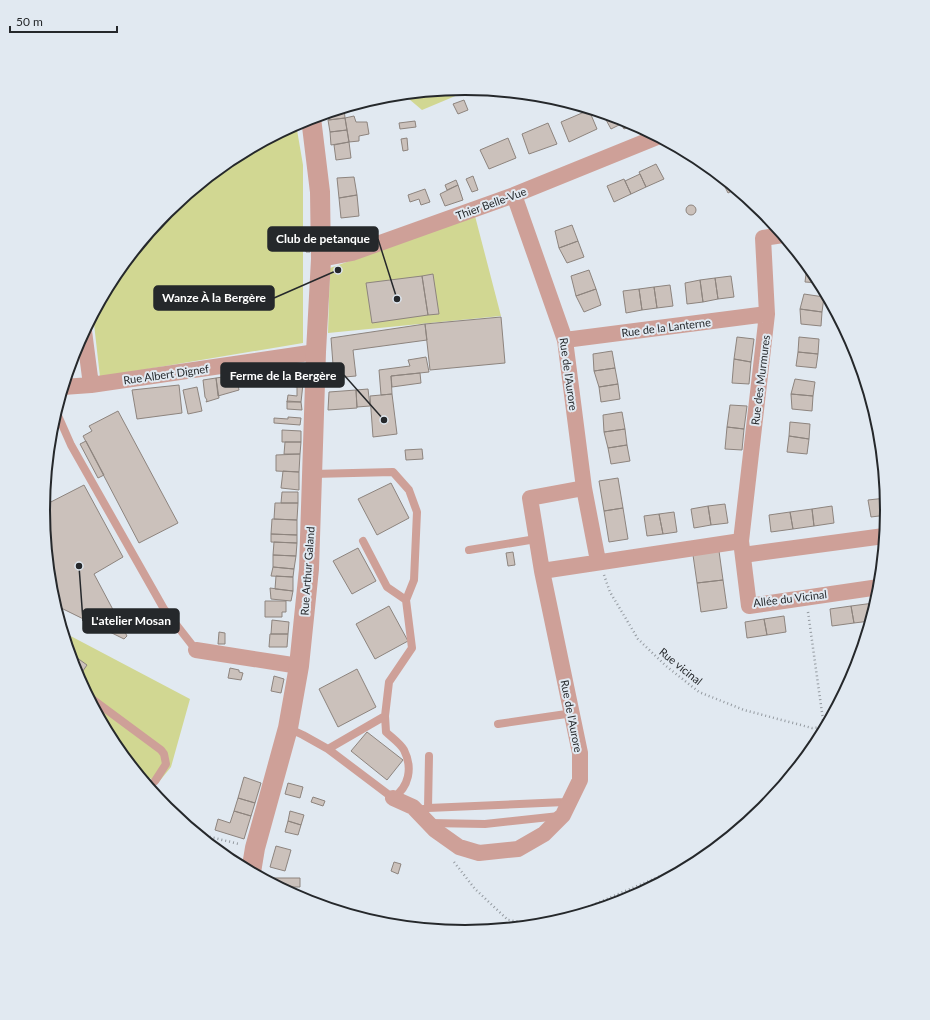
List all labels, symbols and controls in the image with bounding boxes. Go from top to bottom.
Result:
scale bar [10,8,117,34]
text: 50 m [16,14,43,29]
street label: Thier Belle-Vue [454,184,528,222]
callout: Club de petanque [268,227,378,251]
text: Club de petanque [276,231,371,246]
callout: Wanze À la Bergère [154,286,274,310]
text: Wanze À la Bergère [162,290,267,305]
street label: Rue de la Lanterne [621,315,712,339]
street label: Rue des Murmures [748,334,772,426]
street label: Rue de l'Aurore [557,337,581,411]
street label: Rue Albert Dignef [122,362,210,386]
callout: Ferme de la Bergère [221,363,344,387]
text: Ferme de la Bergère [230,368,337,383]
street label: Rue Arthur Galand [297,526,317,616]
street label: Allée du Vicinal [753,587,827,609]
callout: L'atelier Mosan [83,609,179,633]
text: L'atelier Mosan [91,613,171,628]
street label: Rue vicinal [657,645,705,687]
street label: Rue de l'Aurore [559,679,585,753]

